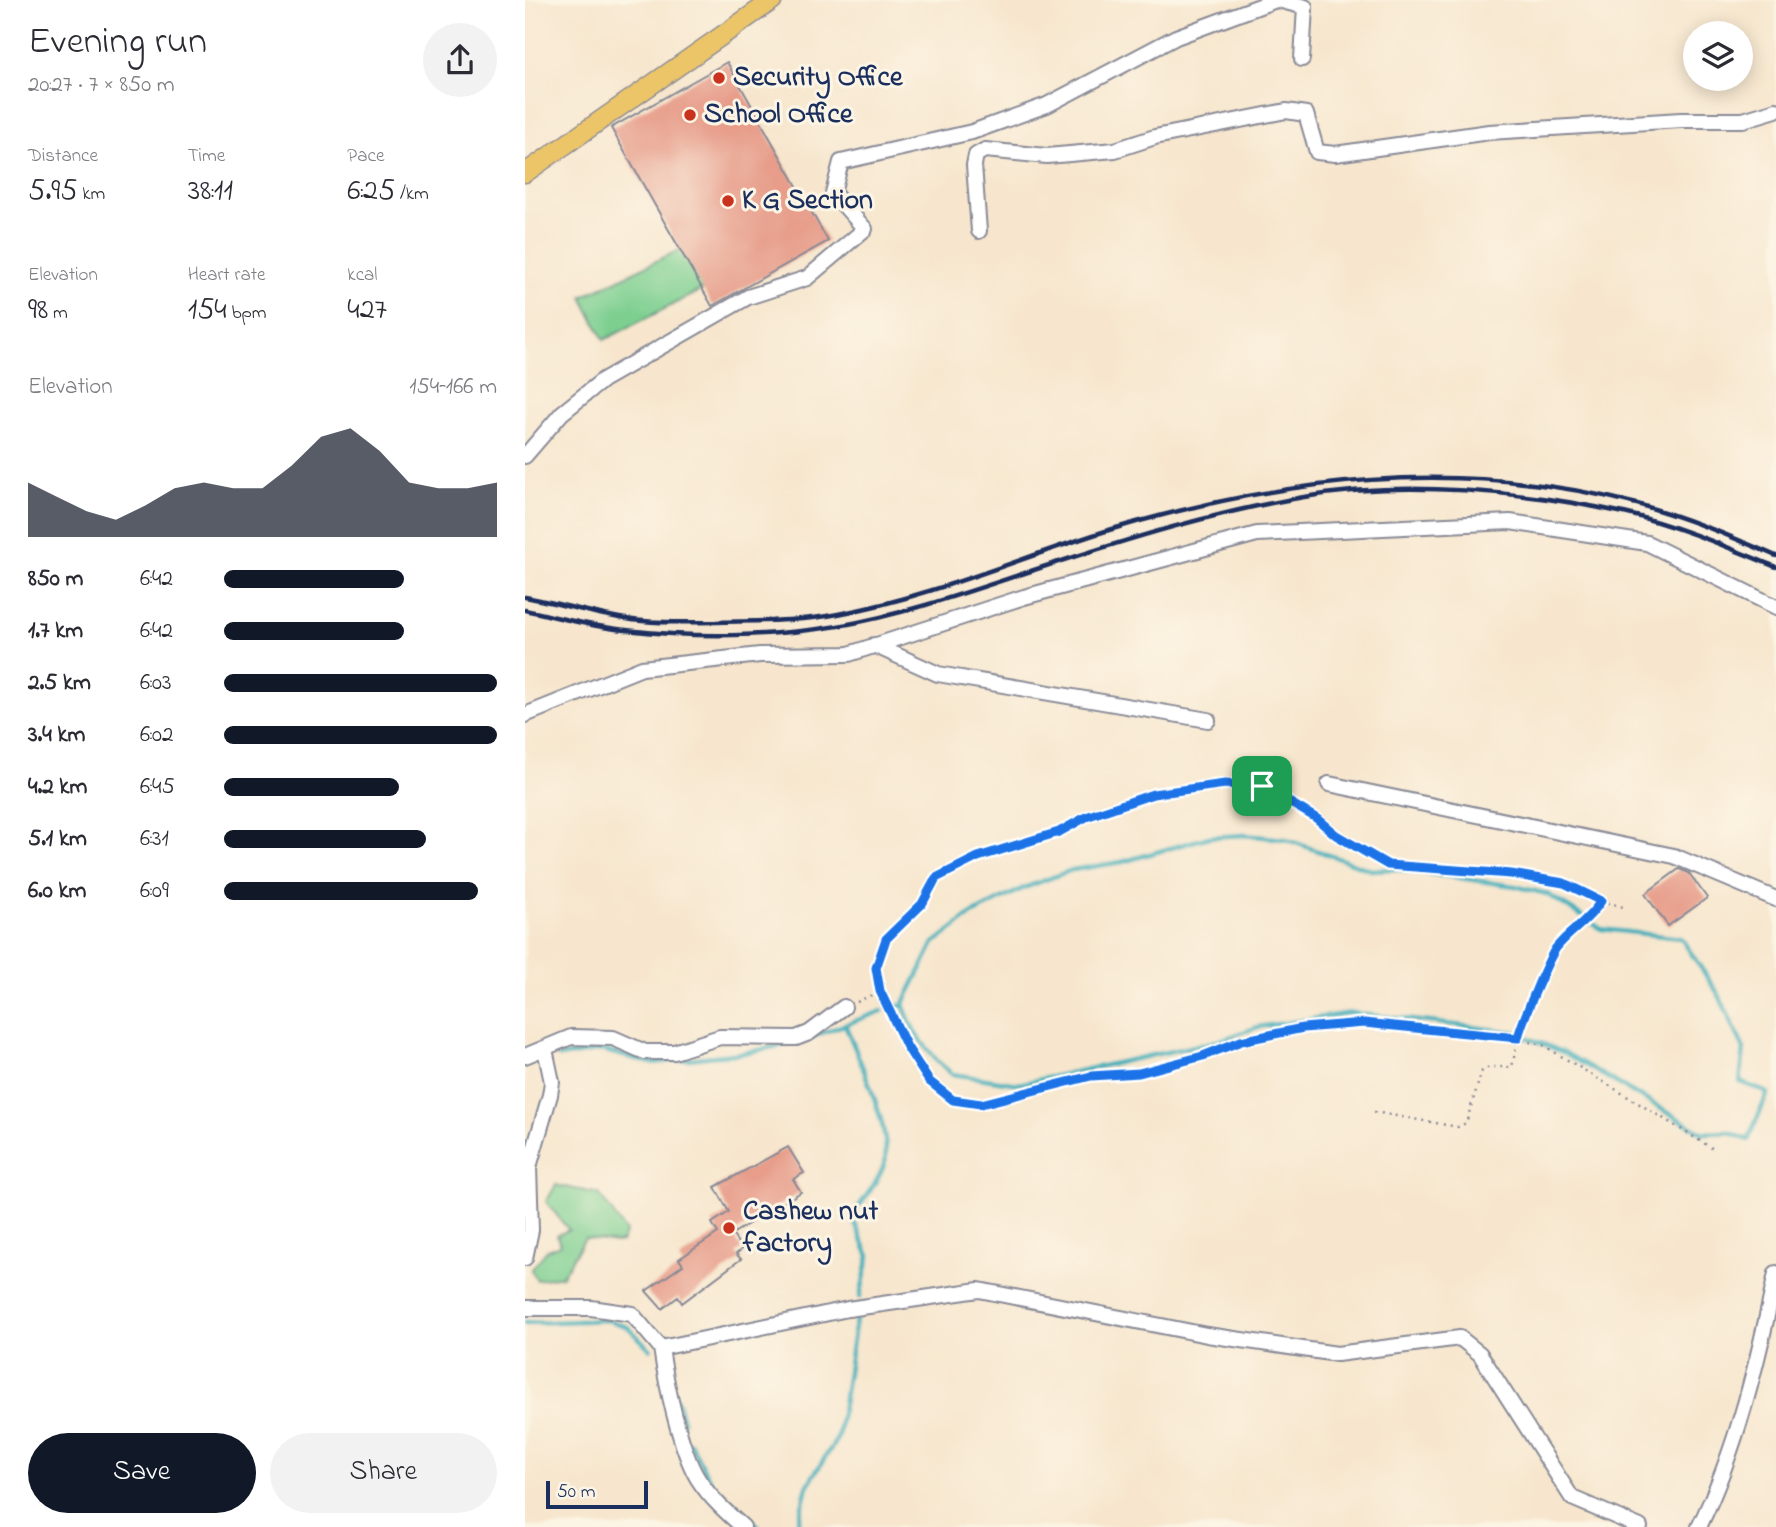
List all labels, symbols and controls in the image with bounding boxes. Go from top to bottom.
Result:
text: Evening run [28,15,207,71]
map controls [1683,21,1753,91]
button: layers [1683,21,1753,91]
button: share [423,23,497,97]
place label: Security Office [733,58,904,99]
text: 20:27 · 7 × 850 m [28,69,175,102]
marker: Security Office [711,70,727,86]
place label: School Office [704,95,854,136]
marker: School Office [682,107,698,123]
text: Distance [28,143,98,170]
text: Time [188,143,225,170]
text: Pace [347,143,384,170]
text: 5.95 [28,170,77,214]
text: 38:11 [188,170,233,214]
text: 6:25 [347,170,395,214]
text: km [77,181,105,208]
text: /km [395,181,429,208]
place label: K G Section [742,181,873,222]
marker: K G Section [720,193,736,209]
text: Elevation [28,262,98,289]
text: Heart rate [188,262,266,289]
text: kcal [347,262,378,289]
text: 98 [28,289,48,333]
text: 154 [188,289,227,333]
text: 427 [347,289,387,333]
text: m [48,300,68,327]
text: bpm [227,300,267,327]
text: Elevation [28,371,113,404]
text: 154–166 m [409,371,497,404]
text: 850 m [28,563,83,596]
text: 6:42 [140,563,173,596]
text: 1.7 km [28,615,83,648]
text: 6:42 [140,615,173,648]
text: 2.5 km [28,667,91,700]
text: 6:03 [140,667,172,700]
text: 3.4 km [28,719,85,752]
text: 6:02 [140,719,173,752]
pin [1232,756,1292,816]
icon: arrive [1243,767,1281,805]
text: 4.2 km [28,771,87,804]
text: 6:45 [140,771,175,804]
text: 5.1 km [28,823,87,856]
text: 6:31 [140,823,169,856]
text: 6.0 km [28,875,86,908]
text: 6:09 [140,875,169,908]
place label: Cashew nut factory [742,1192,879,1265]
marker: Cashew nut factory [721,1220,737,1236]
button: Save [28,1433,256,1513]
button: Share [270,1433,497,1513]
scale bar [546,1478,647,1510]
text: 50 m [557,1479,596,1506]

